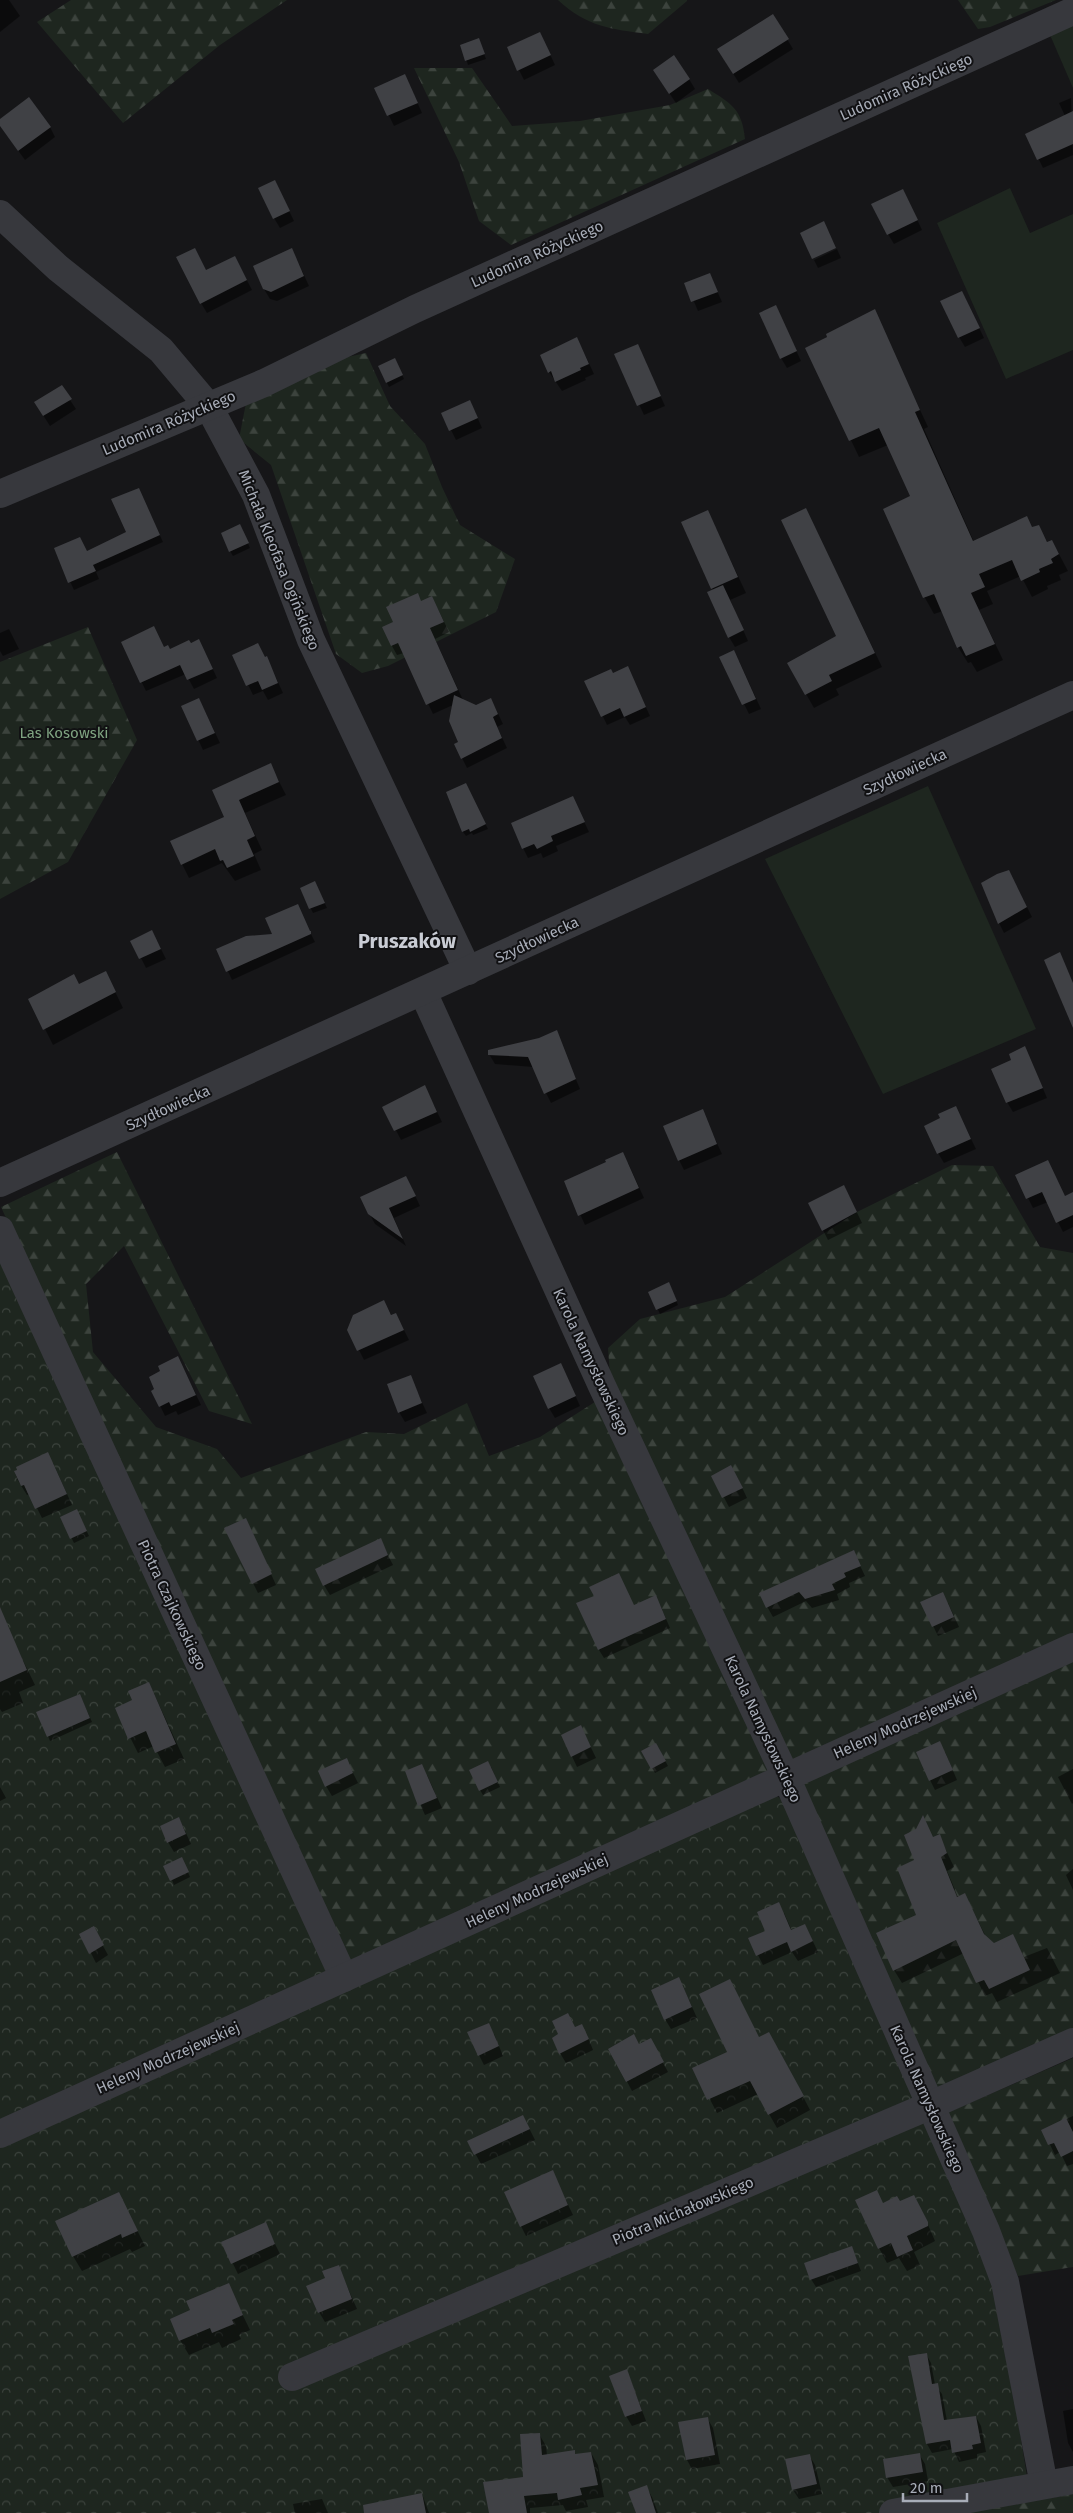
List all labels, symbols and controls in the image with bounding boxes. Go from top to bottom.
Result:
street label: Ludomira Różyckiego [837,50,975,124]
street label: Ludomira Różyckiego [468,217,606,291]
street label: Ludomira Różyckiego [100,387,238,459]
street label: Michała Kleofasa Ogińskiego [235,467,323,653]
park label: Las Kosowski [19,724,109,742]
street label: Szydłowiecka [860,745,950,799]
street label: Szydłowiecka [492,913,582,967]
district label: Pruszaków [358,929,456,953]
street label: Szydłowiecka [123,1081,213,1135]
street label: Karola Namysłowskiego [549,1286,633,1438]
street label: Piotra Czajkowskiego [134,1537,210,1673]
street label: Karola Namysłowskiego [721,1653,805,1805]
street label: Heleny Modrzejewskiej [831,1683,979,1763]
street label: Heleny Modrzejewskiej [463,1850,611,1932]
street label: Heleny Modrzejewskiej [94,2018,242,2098]
street label: Karola Namysłowskiego [886,2022,968,2176]
street label: Piotra Michałowskiego [610,2173,756,2249]
scale bar [903,2470,967,2502]
text: 20 m [910,2479,943,2497]

